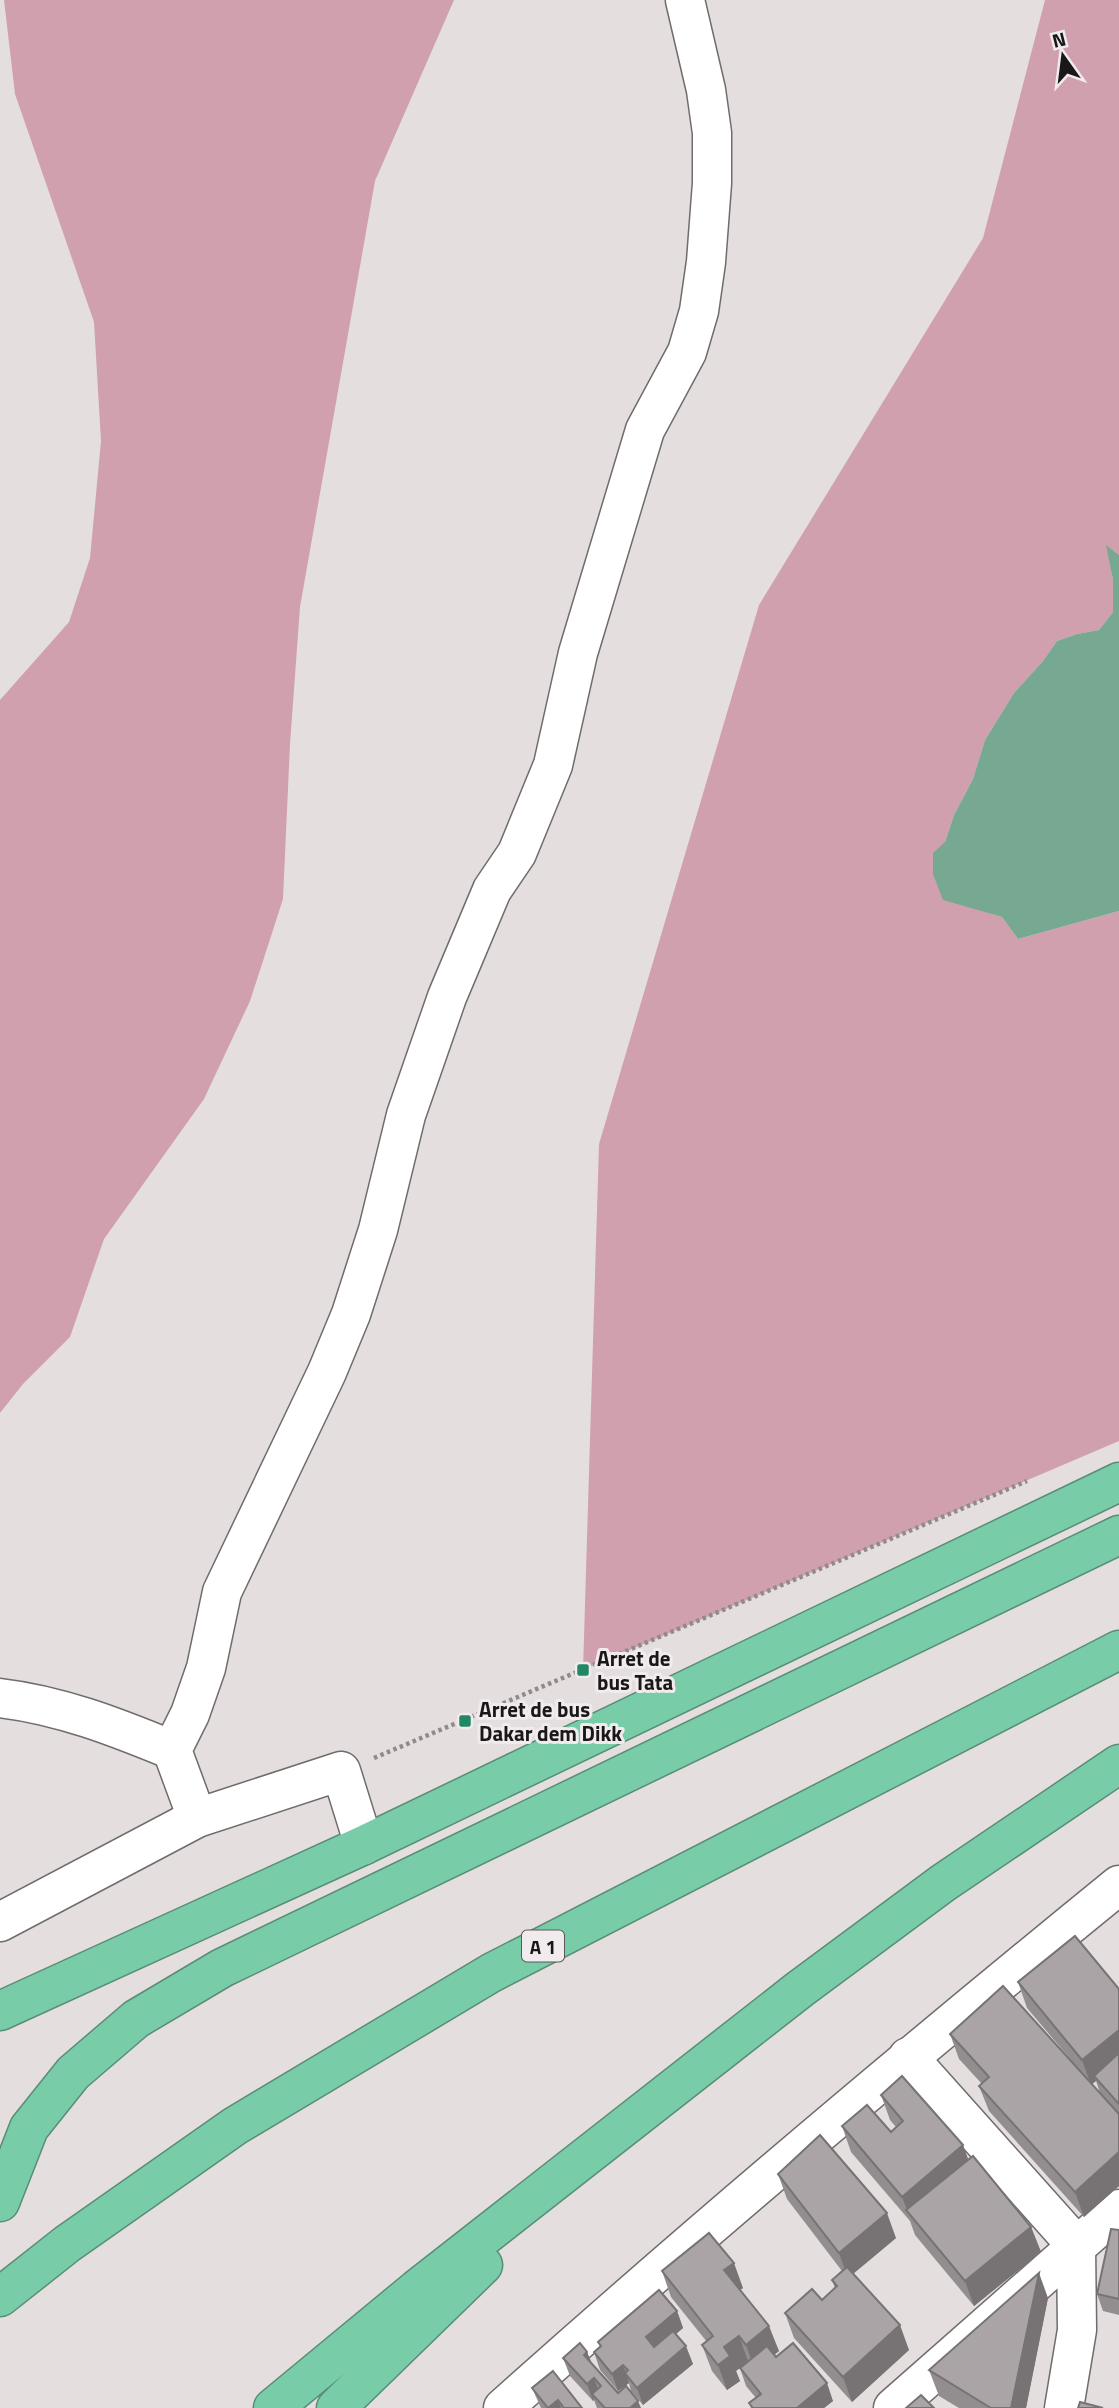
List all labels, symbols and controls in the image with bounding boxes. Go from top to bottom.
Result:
north arrow [1028,21,1098,91]
text: N [1049,23,1069,55]
place label: Arret de bus Tata [597,1642,673,1698]
marker: Arret de bus Tata [575,1662,591,1678]
place label: Arret de bus Dakar dem Dikk [479,1693,622,1749]
marker: Arret de bus Dakar dem Dikk [457,1713,473,1729]
road number: A 1 [522,1930,564,1962]

